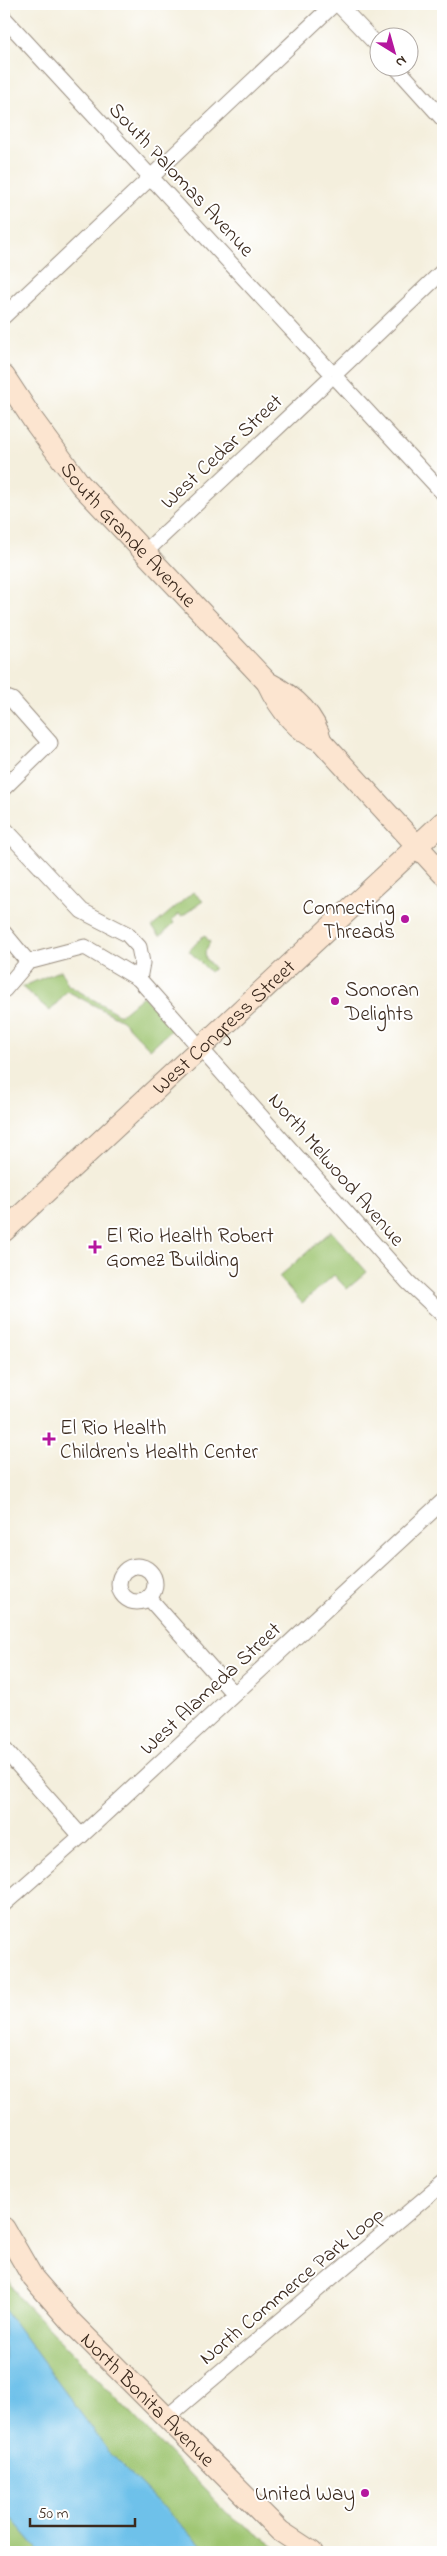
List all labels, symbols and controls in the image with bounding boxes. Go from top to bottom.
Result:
north arrow [370,28,420,78]
text: N [391,50,411,72]
street label: South Palomas Avenue [101,96,261,265]
street label: West Cedar Street [155,388,290,517]
street label: South Grande Avenue [52,456,203,616]
place label: Connecting Threads [302,894,395,948]
marker: Connecting Threads [399,913,411,925]
street label: West Congress Street [146,953,303,1103]
place label: Sonoran Delights [344,976,419,1032]
marker: Sonoran Delights [329,995,341,1007]
street label: North Melwood Avenue [260,1087,411,1254]
place label: El Rio Health Robert Gomez Building [106,1222,274,1278]
marker: El Rio Health Robert Gomez Building [88,1240,102,1254]
place label: El Rio Health Children's Health Center [60,1414,259,1468]
marker: El Rio Health Children's Health Center [42,1432,56,1446]
street label: West Alameda Street [134,1616,289,1763]
street label: North Commerce Park Loop [193,2200,391,2373]
street label: North Bonita Avenue [73,2326,221,2475]
place label: United Way [255,2480,355,2512]
marker: United Way [359,2487,371,2499]
scale bar [30,2496,135,2528]
text: 50 m [38,2503,69,2525]

